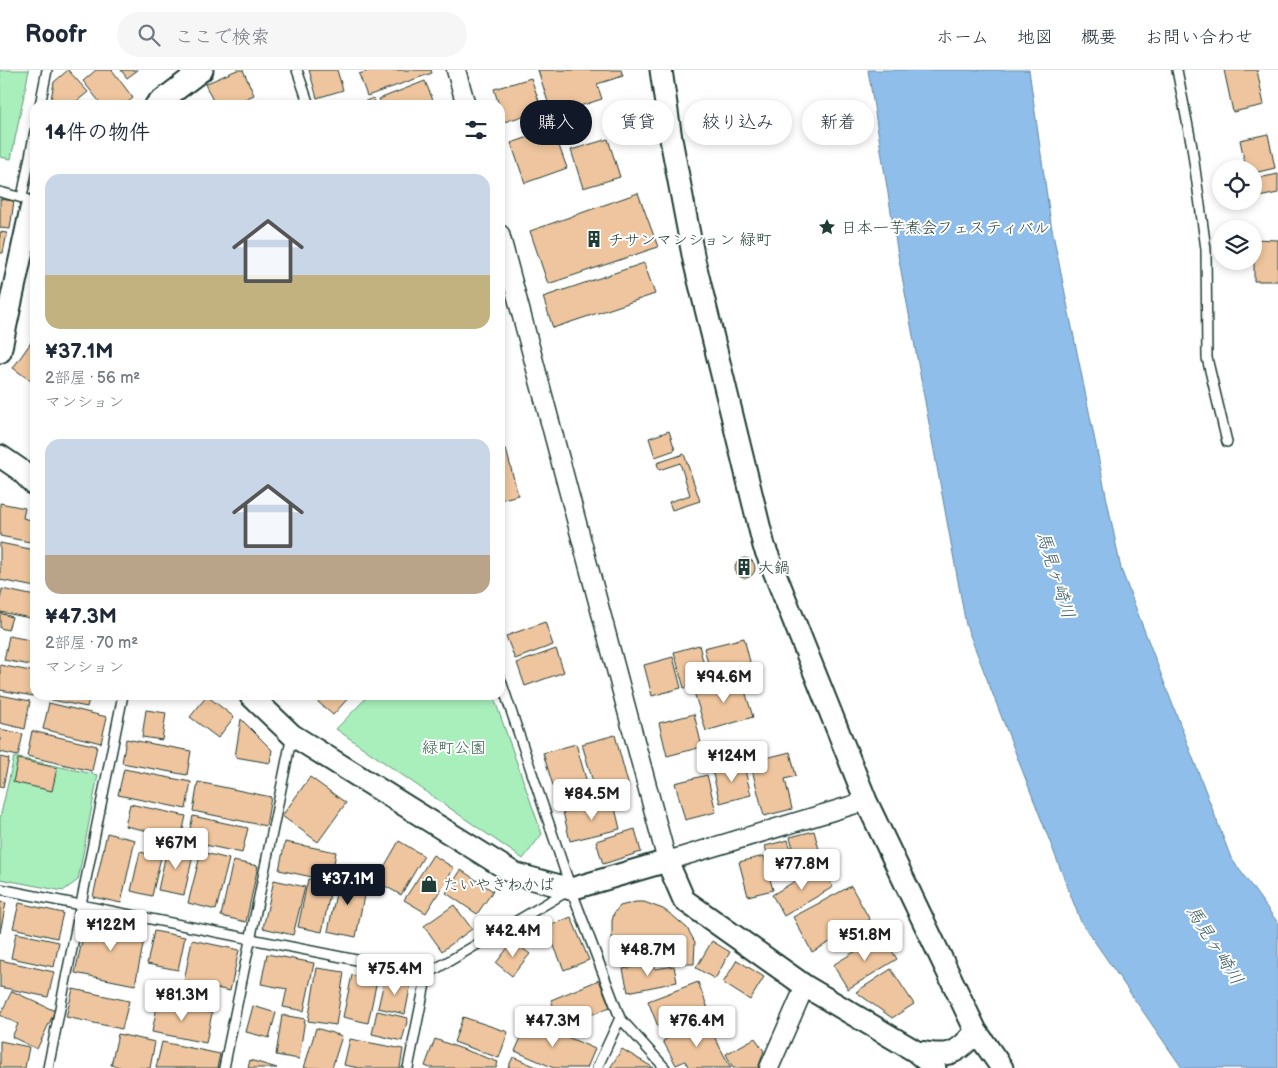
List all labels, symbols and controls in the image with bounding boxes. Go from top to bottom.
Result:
search box [117,12,467,57]
text: Roofr [25,20,87,49]
icon: search [135,21,163,49]
text: ここで検索 [175,26,270,49]
text: ホーム [936,27,989,48]
text: 地図 [1017,27,1053,48]
text: 概要 [1081,27,1117,48]
text: お問い合わせ [1145,27,1253,48]
chip: 購入 [520,100,592,145]
chip: 賃貸 [602,100,674,145]
chip: 絞り込み [684,100,792,145]
chip: 新着 [802,100,874,145]
icon: filters [462,116,490,144]
text: 14件の物件 [45,120,150,145]
map controls [1212,160,1262,270]
button: locate [1212,160,1262,210]
icon: home [223,206,313,296]
place icon: 日本一芋煮会フェスティバル [817,217,837,237]
place label: 日本一芋煮会フェスティバル [841,219,1050,238]
button: layers [1212,220,1262,270]
building icon: チサンマンション 緑町 [584,229,604,249]
place label: チサンマンション 緑町 [608,231,772,250]
text: ¥37.1M [45,339,113,364]
text: 2部屋 · 56 m² [45,369,140,388]
text: マンション [45,393,124,412]
icon: home [223,471,313,561]
water label: 馬見ヶ崎川 [1032,529,1079,621]
building icon: 大鍋 [734,557,754,577]
place label: 大鍋 [758,559,790,578]
text: ¥47.3M [45,604,117,629]
text: 2部屋 · 70 m² [45,634,138,653]
text: マンション [45,658,124,677]
pin: ¥94.6M [683,662,765,704]
text: ¥94.6M [696,668,752,687]
park label: 緑町公園 [422,739,486,758]
pin: ¥124M [697,740,767,783]
text: ¥124M [708,747,756,766]
pin: ¥84.5M [551,778,633,821]
text: ¥84.5M [564,785,620,804]
pin: ¥67M [146,828,206,870]
text: ¥67M [155,834,197,853]
pin: ¥77.8M [761,848,843,891]
text: ¥77.8M [775,855,829,874]
pin: ¥37.1M [307,864,389,906]
text: ¥37.1M [322,870,374,889]
shop icon: たいやきわかば [419,874,439,894]
place label: たいやきわかば [443,876,555,895]
water label: 馬見ヶ崎川 [1182,902,1247,989]
pin: ¥122M [76,910,146,952]
text: ¥122M [86,916,136,935]
pin: ¥42.4M [472,916,554,958]
pin: ¥51.8M [824,920,906,962]
text: ¥42.4M [485,922,541,941]
text: ¥51.8M [839,926,891,945]
pin: ¥48.7M [607,934,689,977]
text: ¥48.7M [620,941,676,960]
pin: ¥75.4M [354,954,436,996]
text: ¥75.4M [368,960,422,979]
pin: ¥81.3M [141,980,223,1022]
text: ¥81.3M [156,986,208,1005]
pin: ¥47.3M [512,1006,594,1048]
pin: ¥76.4M [656,1006,738,1048]
text: ¥47.3M [526,1012,580,1031]
text: ¥76.4M [670,1012,724,1031]

